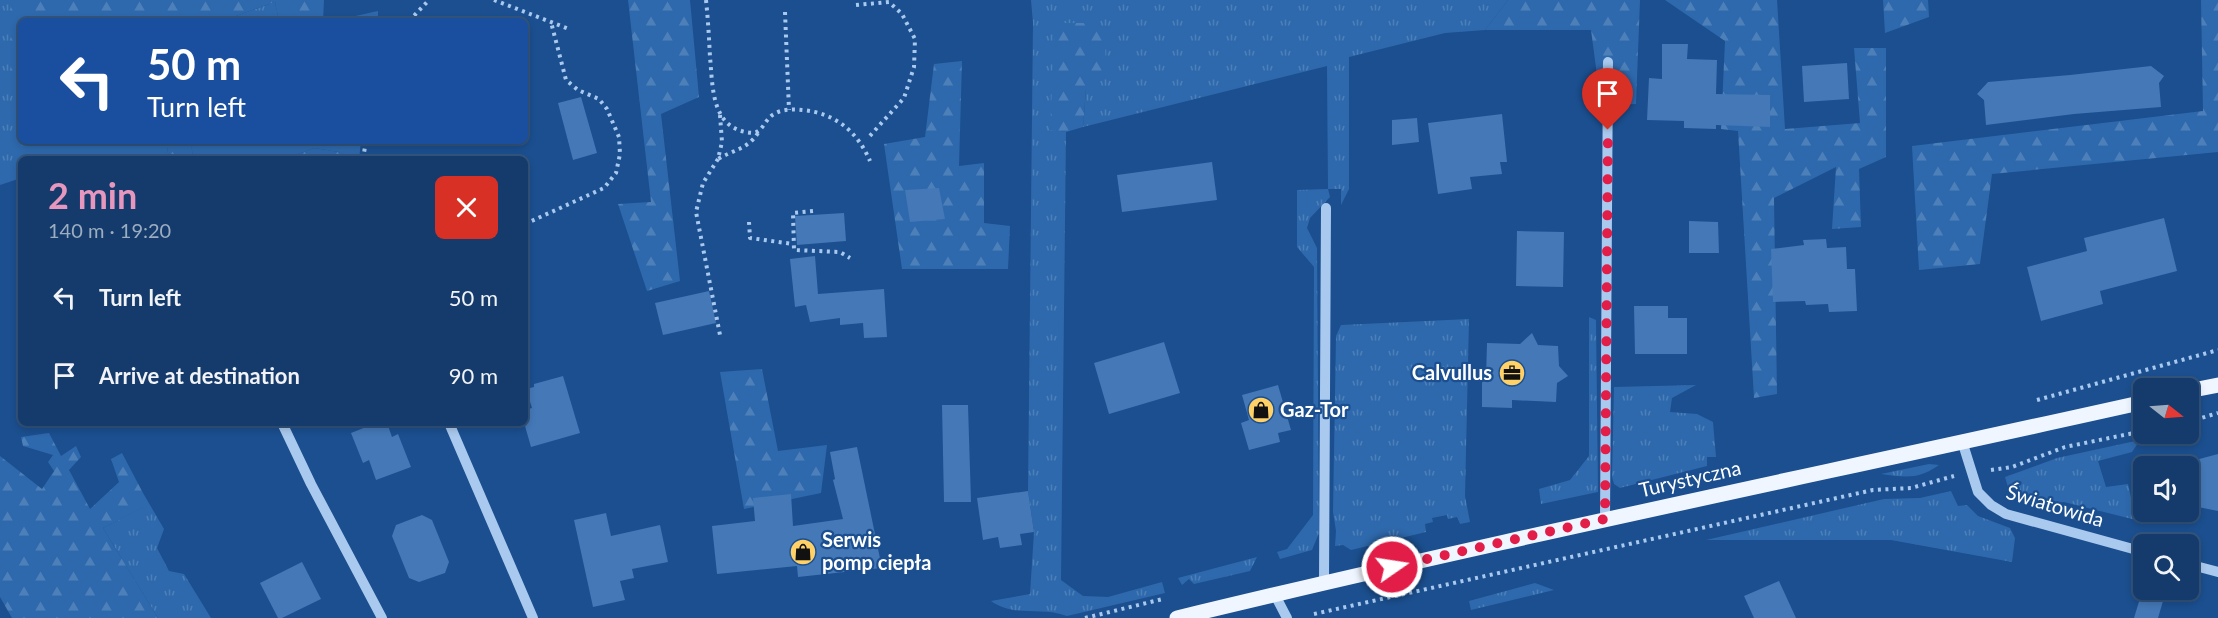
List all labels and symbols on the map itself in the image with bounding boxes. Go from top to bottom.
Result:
pin [1582,68,1633,130]
office icon: Calvullus [1497,358,1527,388]
place label: Calvullus [1412,360,1492,384]
north arrow [2133,378,2199,444]
shop icon: Gaz-Tor [1246,395,1276,425]
place label: Gaz-Tor [1280,397,1349,421]
street label: Turystyczna [1636,455,1743,501]
street label: Światowida [2004,479,2107,531]
place label: Serwis pomp ciepła [822,527,931,574]
position arrow [1360,535,1424,599]
shop icon: Serwis pomp ciepła [788,537,818,567]

